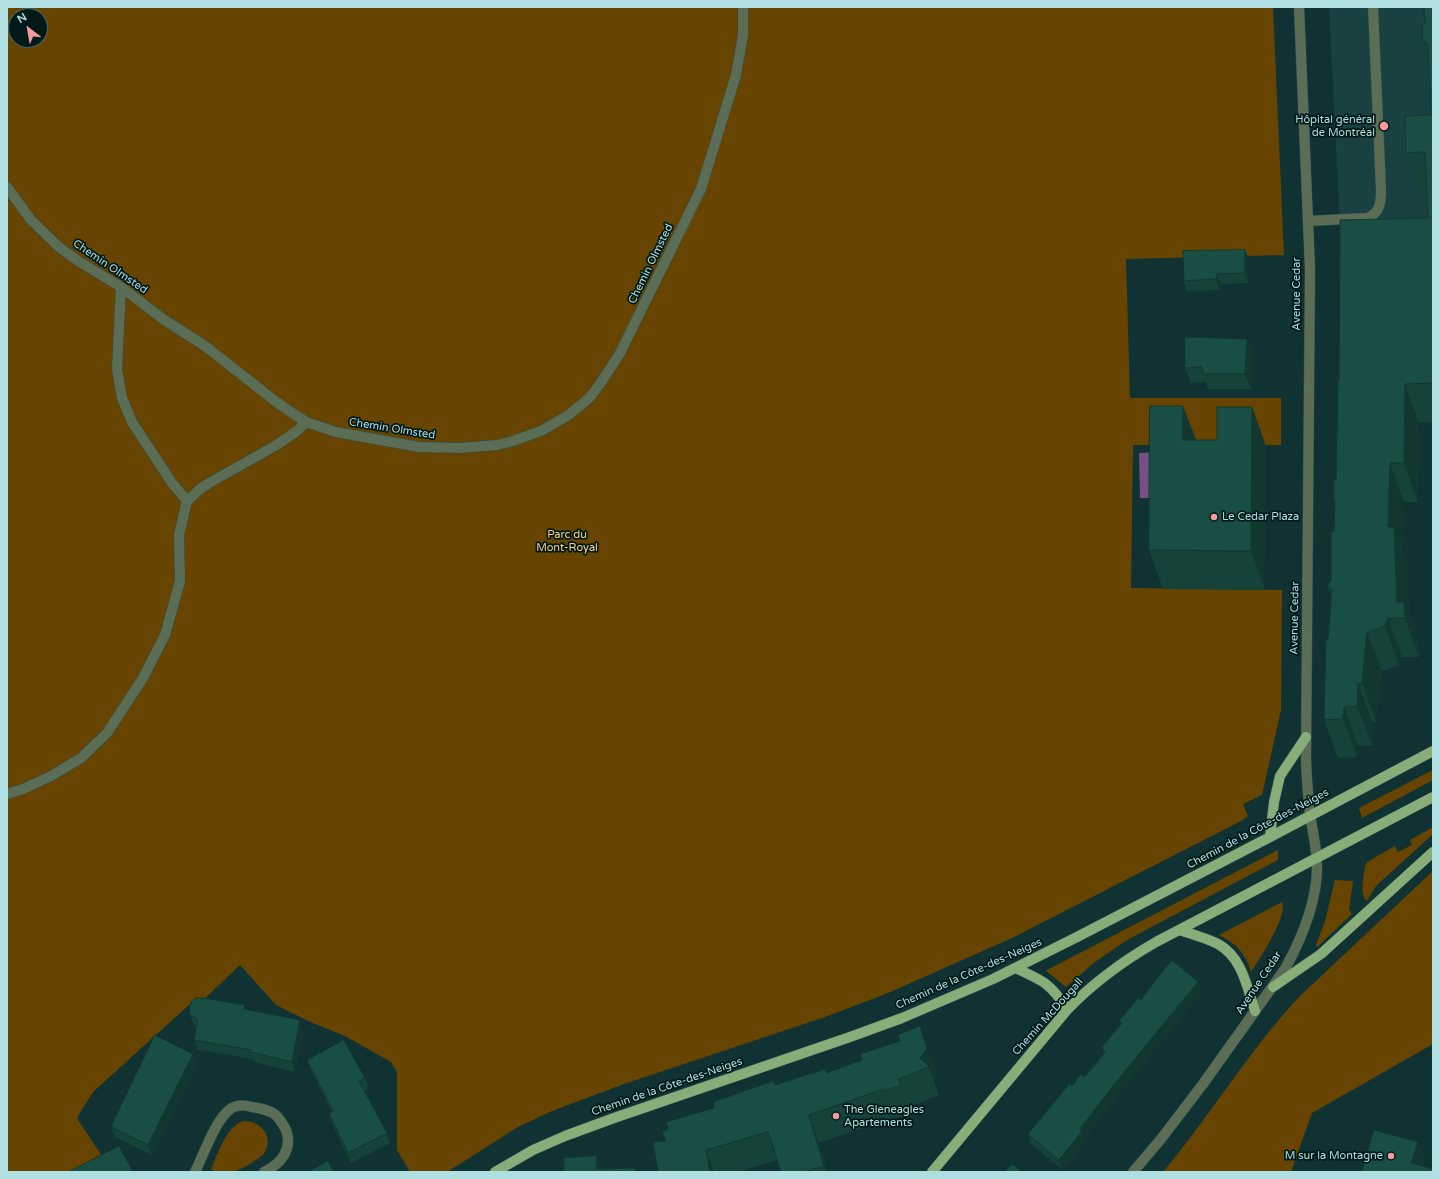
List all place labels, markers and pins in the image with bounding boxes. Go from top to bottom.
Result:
place label: Hôpital général de Montréal [1295,113,1375,139]
marker: Hôpital général de Montréal [1378,120,1390,132]
place label: Le Cedar Plaza [1222,510,1299,524]
marker: Le Cedar Plaza [1209,512,1219,522]
place label: The Gleneagles Apartements [844,1103,924,1129]
marker: The Gleneagles Apartements [831,1111,841,1121]
place label: M sur la Montagne [1285,1149,1383,1163]
marker: M sur la Montagne [1386,1151,1396,1161]

